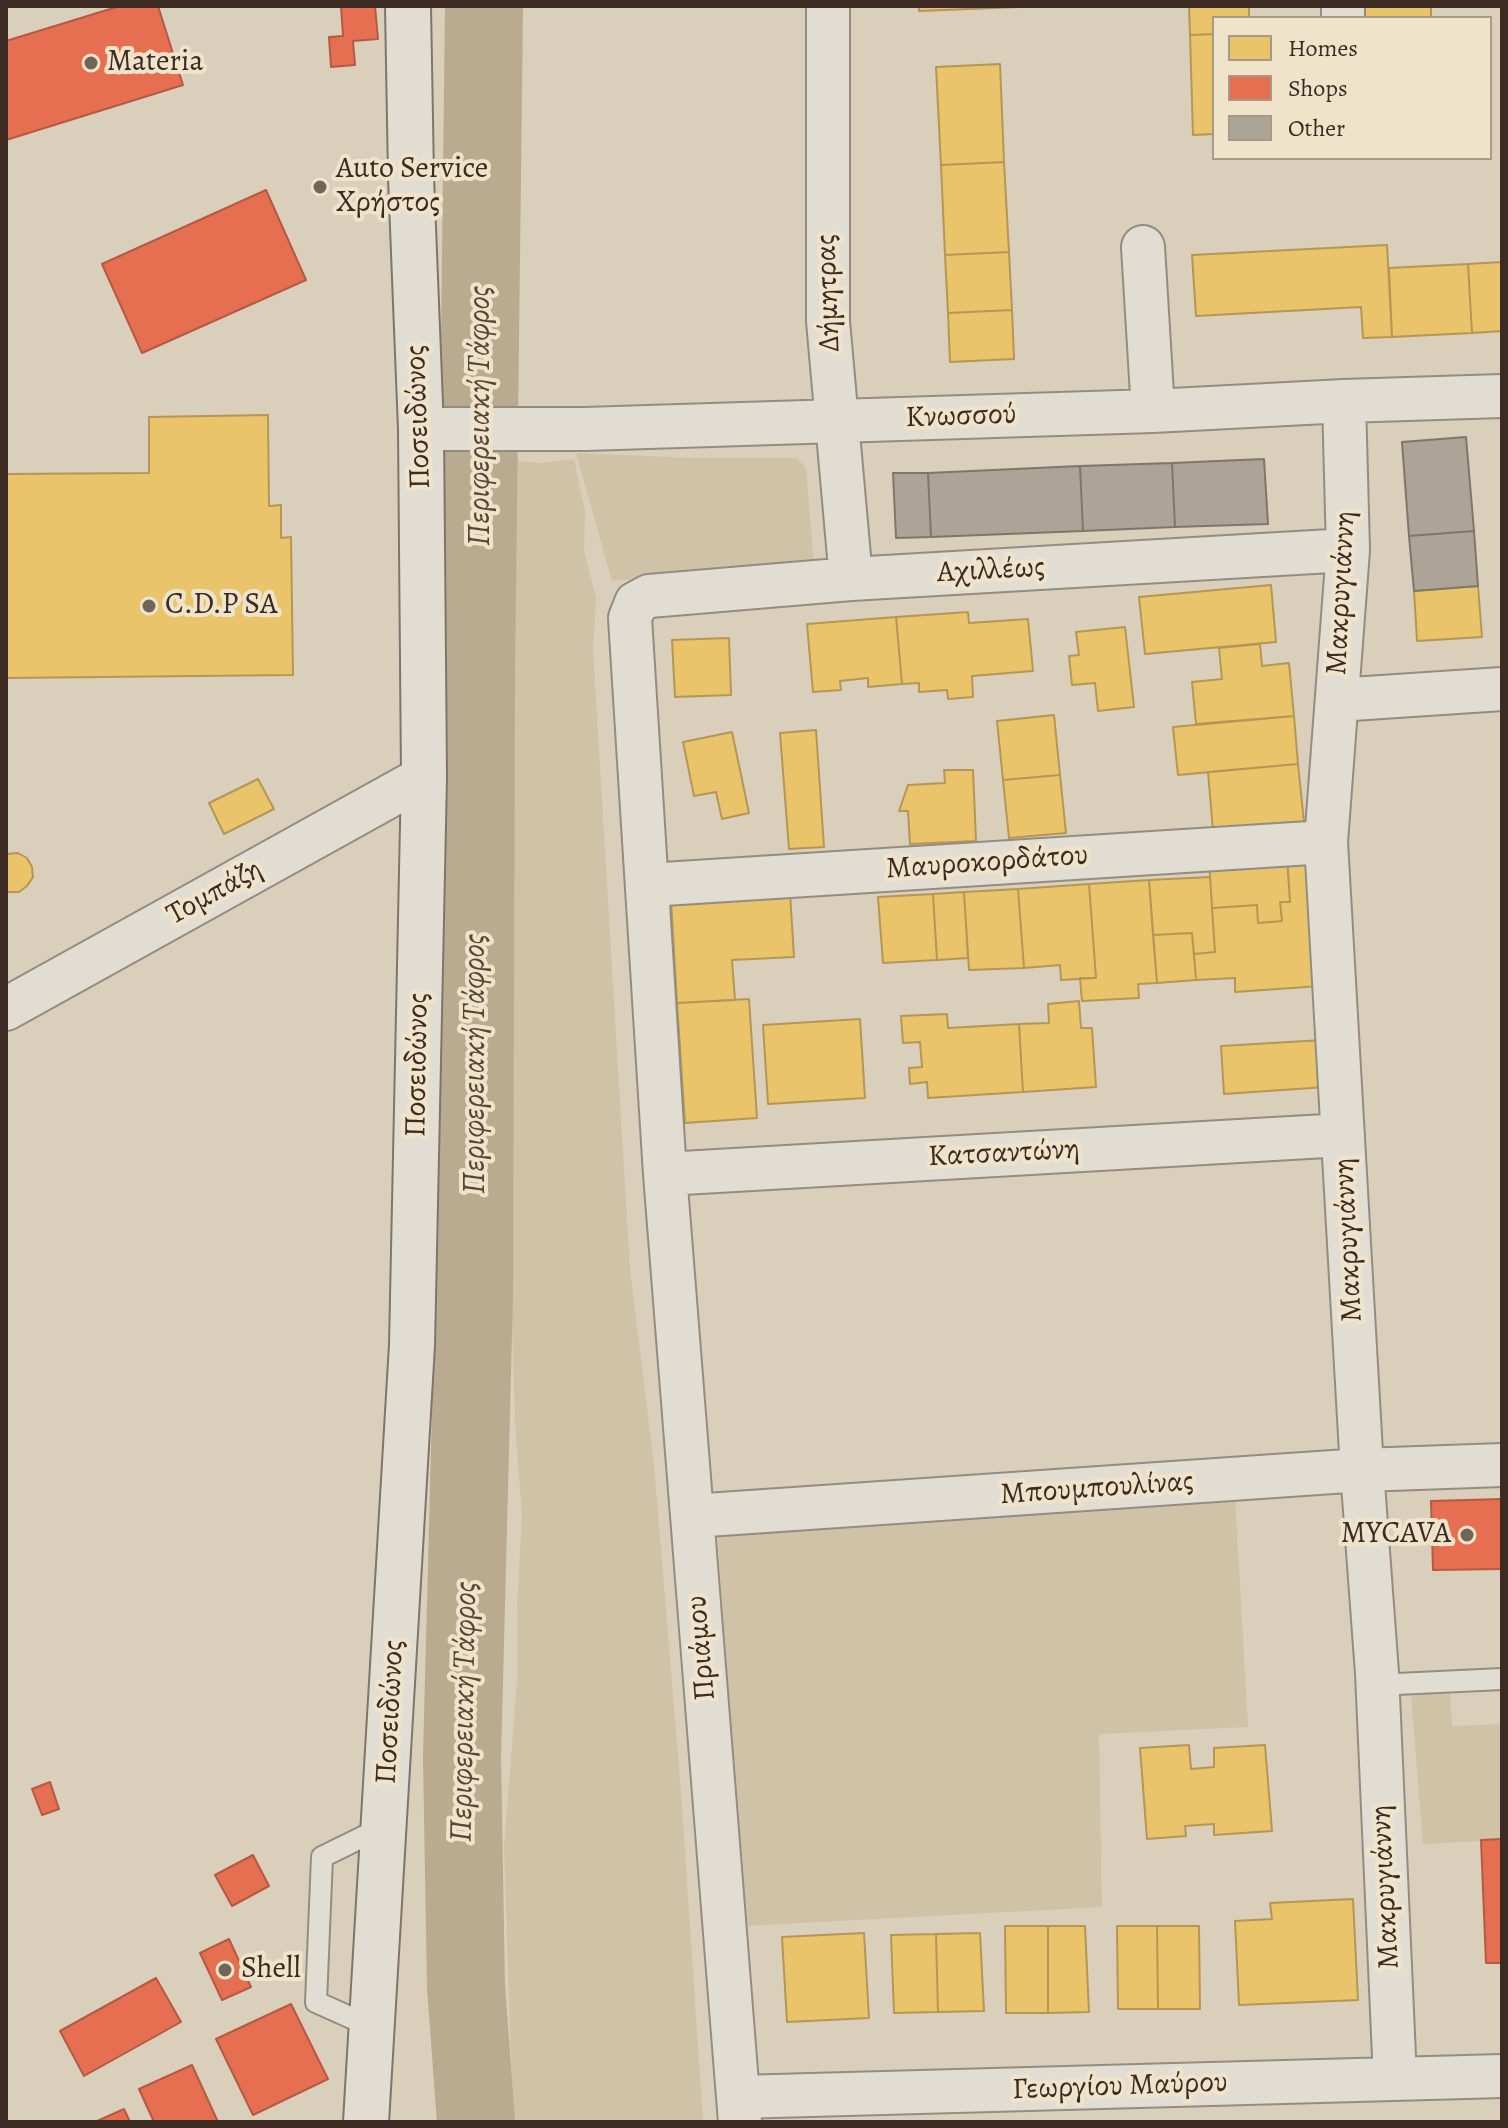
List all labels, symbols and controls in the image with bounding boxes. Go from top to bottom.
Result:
legend [1212,16,1492,160]
text: Homes [1288,32,1358,64]
place label: Materia [107,45,203,81]
marker: Materia [82,54,100,72]
text: Shops [1288,72,1348,104]
text: Other [1288,112,1345,144]
place label: Auto Service Χρήστος [336,152,488,222]
marker: Auto Service Χρήστος [311,178,329,196]
street label: Δήμητρας [809,234,849,352]
water label: Περιφερειακή Τάφρος [462,286,500,546]
street label: Ποσειδώνος [398,344,440,490]
street label: Κνωσσού [905,397,1017,437]
street label: Μακρυγιάννη [1320,510,1364,676]
street label: Αχιλλέως [936,550,1046,592]
place label: C.D.P SA [165,588,278,624]
marker: C.D.P SA [140,597,158,615]
street label: Μαυροκορδάτου [885,838,1089,888]
street label: Τομπάζη [161,852,269,934]
water label: Περιφερειακή Τάφρος [457,934,495,1194]
street label: Ποσειδώνος [399,993,437,1137]
street label: Κατσαντώνη [927,1132,1081,1176]
street label: Μακρυγιάννη [1327,1157,1371,1323]
street label: Μπουμπουλίνας [999,1464,1195,1514]
place label: MYCAVA [1341,1517,1451,1553]
marker: MYCAVA [1458,1526,1476,1544]
water label: Περιφερειακή Τάφρος [444,1581,486,1843]
street label: Πριάμου [679,1594,725,1702]
street label: Ποσειδώνος [369,1639,413,1785]
street label: Μακρυγιάννη [1364,1804,1408,1970]
place label: Shell [241,1952,301,1988]
marker: Shell [216,1961,234,1979]
street label: Γεωργίου Μαύρου [1012,2065,1228,2109]

